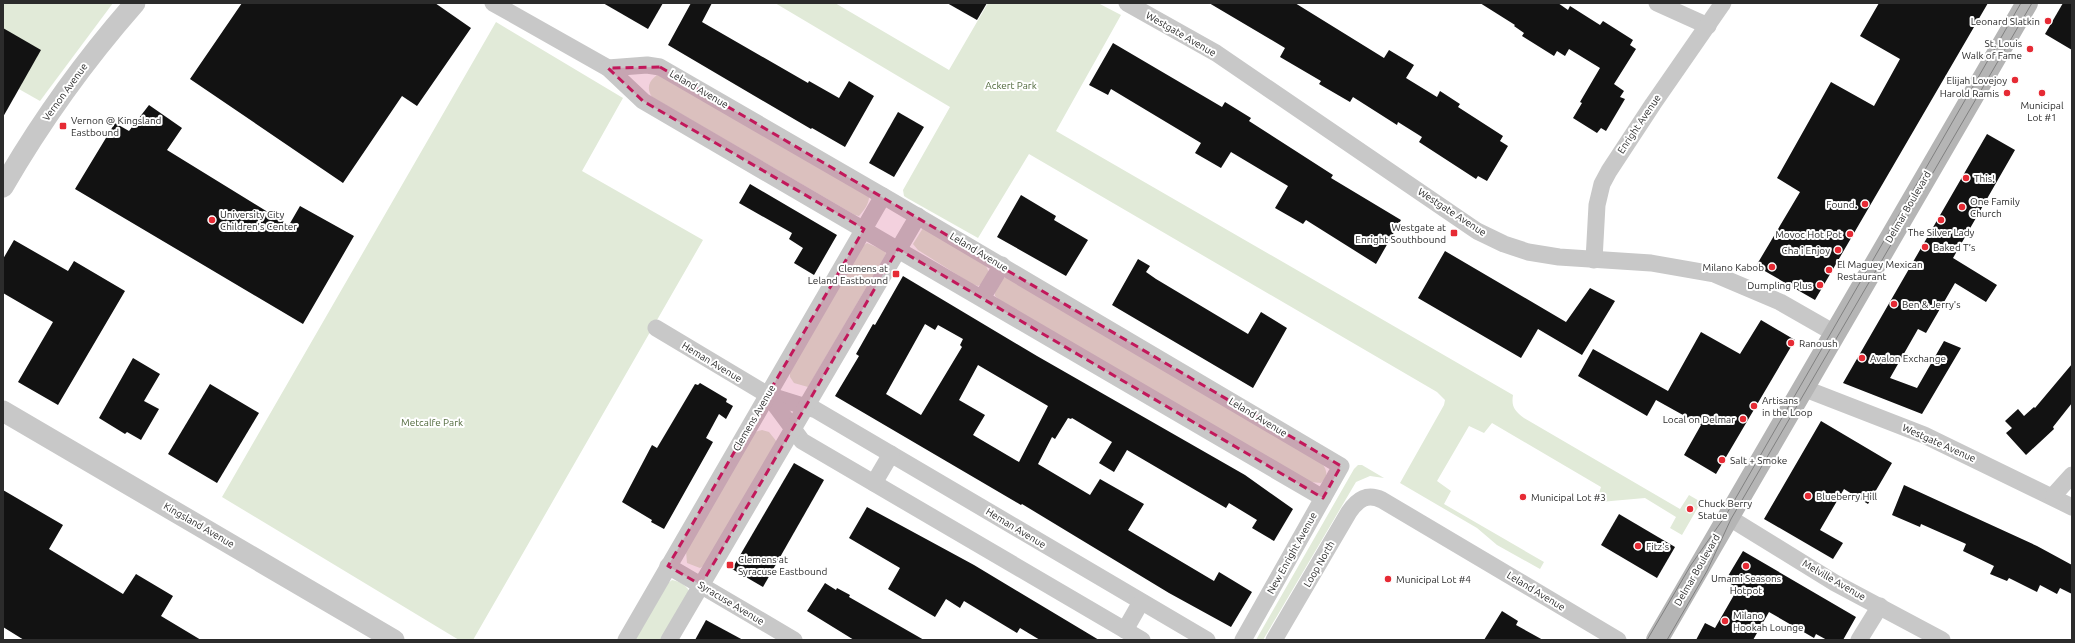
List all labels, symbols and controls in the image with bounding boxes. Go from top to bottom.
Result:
street label: Westgate Avenue [1144,9,1218,59]
place label: Leonard Slatkin [1971,16,2040,27]
marker: Leonard Slatkin [2043,16,2053,26]
place label: St. Louis Walk of Fame [1962,38,2022,61]
marker: St. Louis Walk of Fame [2025,44,2035,54]
street label: Vernon Avenue [40,61,90,123]
street label: Leland Avenue [668,68,730,110]
place label: Elijah Lovejoy [1946,75,2007,86]
marker: Elijah Lovejoy [2010,75,2020,85]
park label: Ackert Park [985,80,1037,91]
place label: Harold Ramis [1940,88,1999,99]
marker: Harold Ramis [2002,88,2012,98]
marker: Municipal Lot #1 [2037,88,2047,98]
street label: Enright Avenue [1615,92,1663,156]
place label: Municipal Lot #1 [2020,100,2064,123]
place label: Vernon @ Kingsland Eastbound [71,115,162,138]
marker: Vernon @ Kingsland Eastbound [58,121,68,131]
street label: Delmar Boulevard [1883,169,1933,245]
marker: This! [1961,173,1971,183]
place label: This! [1974,173,1995,184]
street label: Westgate Avenue [1416,186,1488,238]
place label: One Family Church [1970,196,2020,219]
place label: Found. [1826,199,1857,210]
marker: Found. [1860,199,1870,209]
marker: One Family Church [1957,202,1967,212]
place label: University City Children's Center [220,209,297,232]
marker: University City Children's Center [207,215,217,225]
marker: The Silver Lady [1936,215,1946,225]
place label: Westgate at Enright Southbound [1355,222,1446,245]
place label: The Silver Lady [1908,227,1975,238]
marker: Westgate at Enright Southbound [1449,228,1459,238]
place label: Movoc Hot Pot [1775,229,1842,240]
marker: Movoc Hot Pot [1845,229,1855,239]
street label: Leland Avenue [948,230,1010,274]
marker: Baked T’s [1920,242,1930,252]
place label: Baked T’s [1933,242,1975,253]
place label: Cha i Enjoy [1782,245,1830,256]
marker: Cha i Enjoy [1833,245,1843,255]
place label: El Maguey Mexican Restaurant [1837,259,1923,282]
place label: Milano Kabob [1702,262,1764,273]
marker: Milano Kabob [1767,262,1777,272]
place label: Clemens at Leland Eastbound [808,263,888,286]
marker: El Maguey Mexican Restaurant [1824,265,1834,275]
marker: Clemens at Leland Eastbound [891,269,901,279]
place label: Dumpling Plus [1747,280,1812,291]
marker: Dumpling Plus [1815,280,1825,290]
marker: Ben & Jerry's [1889,299,1899,309]
place label: Ben & Jerry's [1902,299,1961,310]
marker: Ranoush [1786,338,1796,348]
place label: Ranoush [1799,338,1838,349]
street label: Heman Avenue [680,340,744,384]
marker: Avalon Exchange [1857,353,1867,363]
place label: Avalon Exchange [1870,353,1946,364]
street label: Clemens Avenue [731,383,777,453]
street label: Leland Avenue [1227,395,1289,439]
place label: Artisans in the Loop [1762,395,1813,418]
marker: Artisans in the Loop [1749,401,1759,411]
place label: Local on Delmar [1663,414,1735,425]
marker: Local on Delmar [1738,414,1748,424]
park label: Metcalfe Park [401,417,463,428]
street label: Westgate Avenue [1901,422,1977,464]
marker: Salt + Smoke [1717,455,1727,465]
place label: Salt + Smoke [1730,455,1787,466]
marker: Blueberry Hill [1803,491,1813,501]
place label: Blueberry Hill [1816,491,1877,502]
marker: Municipal Lot #3 [1518,492,1528,502]
place label: Municipal Lot #3 [1531,492,1606,503]
place label: Chuck Berry Statue [1698,498,1752,521]
street label: Kingsland Avenue [162,500,236,550]
marker: Chuck Berry Statue [1685,504,1695,514]
street label: Heman Avenue [984,506,1048,550]
street label: New Enright Avenue [1265,510,1319,596]
street label: Delmar Boulevard [1672,532,1722,608]
street label: Loop North [1301,539,1337,589]
marker: Fitz's [1633,541,1643,551]
place label: Fitz's [1646,541,1669,552]
place label: Clemens at Syracuse Eastbound [738,554,827,577]
street label: Melville Avenue [1801,558,1867,602]
marker: Clemens at Syracuse Eastbound [725,560,735,570]
marker: Umami Seasons Hotpot [1741,561,1751,571]
street label: Leland Avenue [1505,569,1567,613]
place label: Umami Seasons Hotpot [1711,573,1781,596]
marker: Municipal Lot #4 [1383,574,1393,584]
place label: Municipal Lot #4 [1396,574,1471,585]
street label: Syracuse Avenue [696,579,766,627]
place label: Milano Hookah Lounge [1733,610,1803,633]
marker: Milano Hookah Lounge [1720,616,1730,626]

